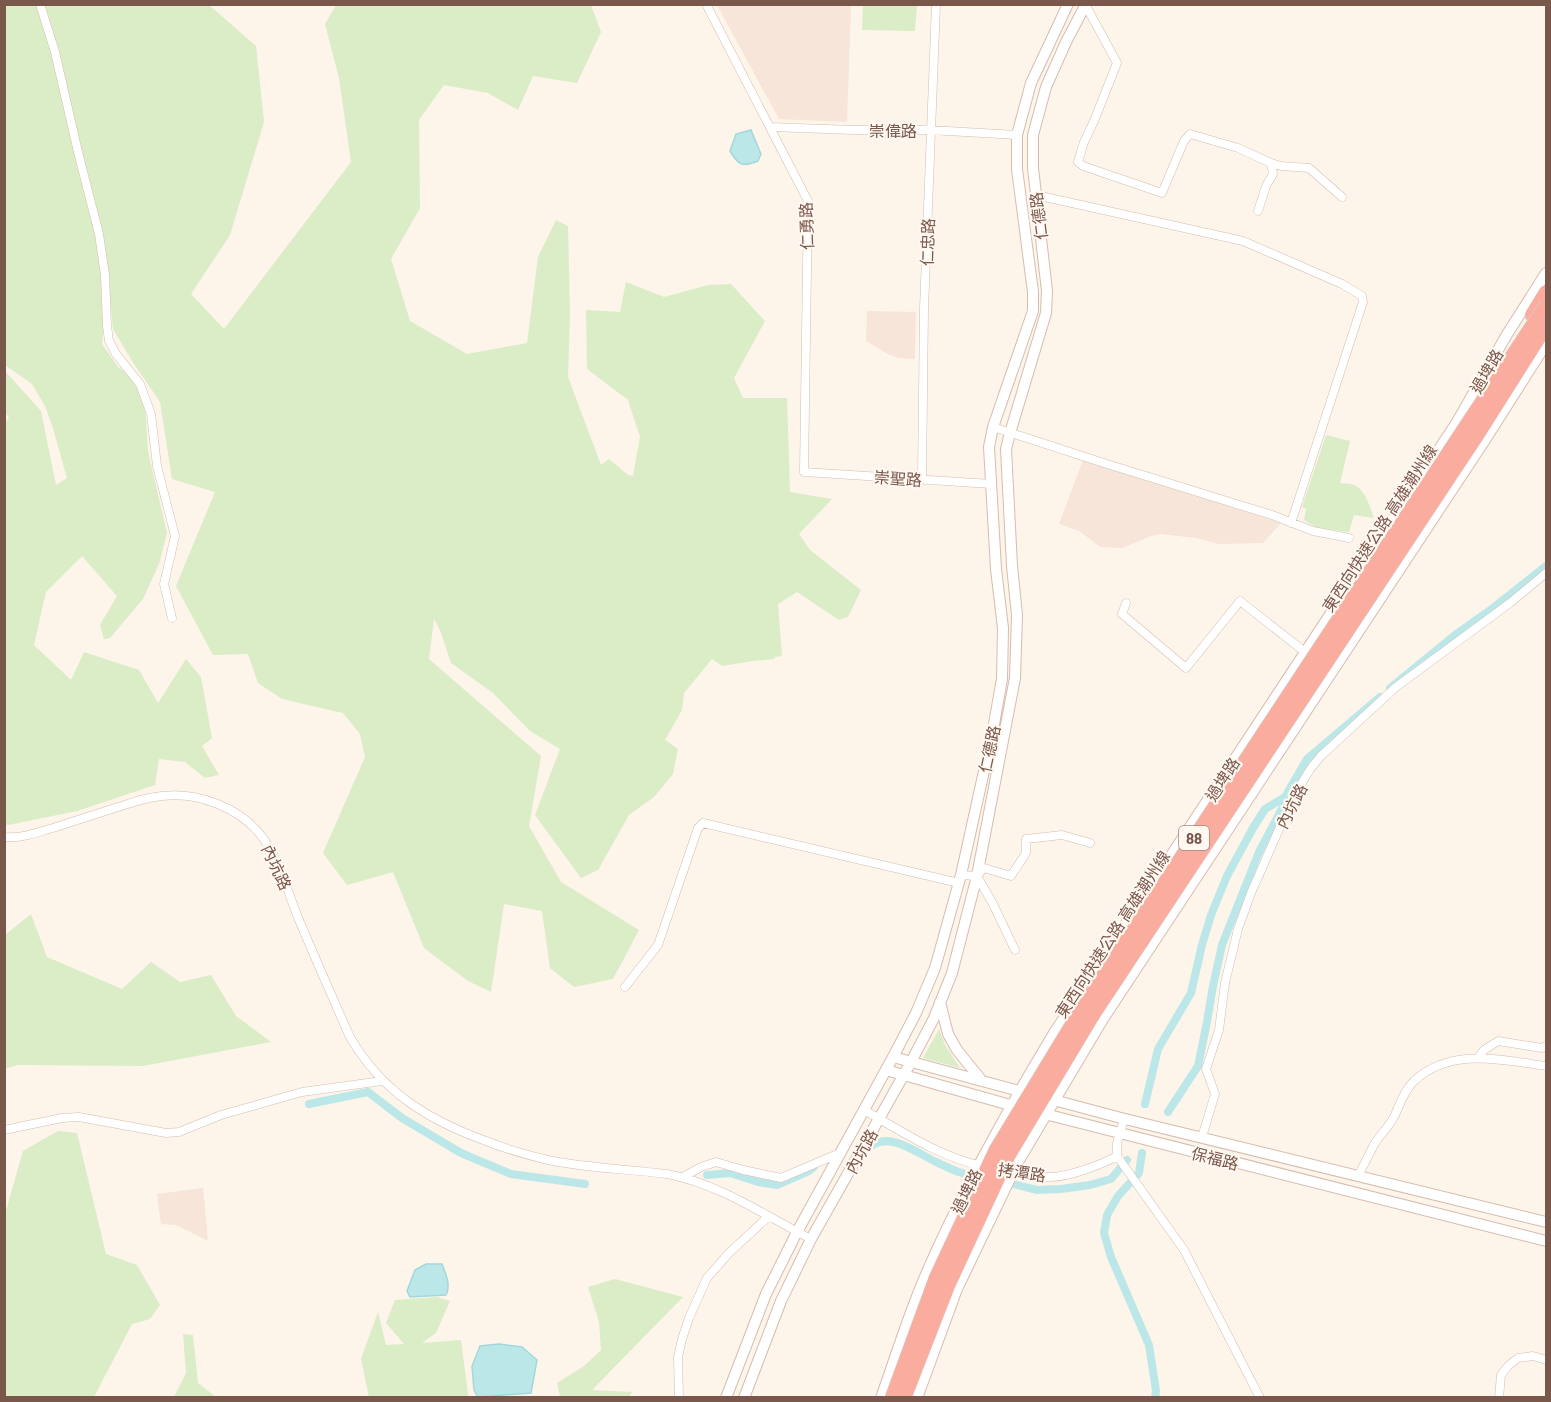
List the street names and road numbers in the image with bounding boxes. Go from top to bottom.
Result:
street label: 崇偉路 [869,121,917,140]
street label: 仁德路 [1026,191,1050,241]
street label: 仁勇路 [796,202,816,250]
street label: 仁忠路 [917,218,937,266]
street label: 過埤路 [1466,345,1506,397]
street label: 東西向快速公路 高雄潮州線 [1318,441,1440,615]
street label: 崇聖路 [873,467,923,489]
street label: 仁德路 [975,724,1003,774]
street label: 過埤路 [1201,754,1243,804]
street label: 內坑路 [1272,780,1310,832]
road number: 88 [1179,826,1209,850]
street label: 內坑路 [258,841,296,893]
street label: 東西向快速公路 高雄潮州線 [1051,847,1173,1021]
street label: 內坑路 [841,1125,881,1177]
street label: 保福路 [1189,1143,1241,1173]
street label: 拷潭路 [997,1159,1047,1185]
street label: 過埤路 [947,1165,985,1217]

